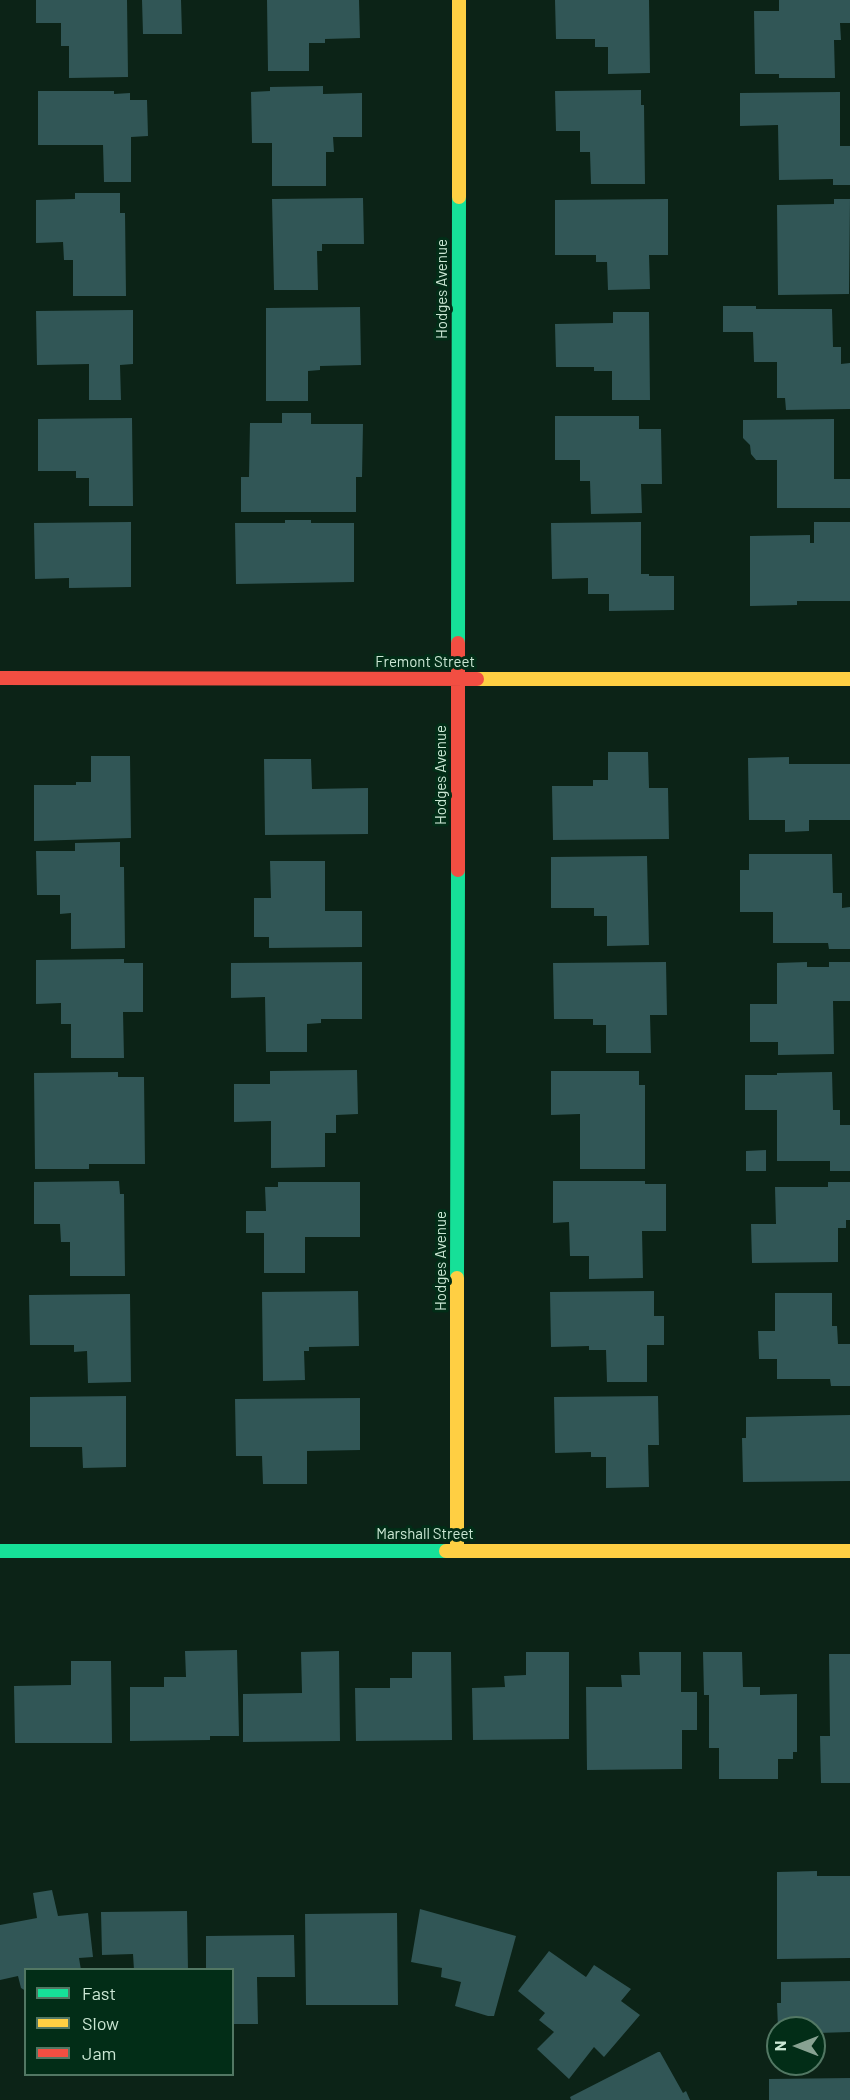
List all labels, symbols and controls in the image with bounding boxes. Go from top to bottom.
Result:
street label: Hodges Avenue [433,239,451,339]
street label: Fremont Street [375,653,475,671]
street label: Hodges Avenue [432,725,450,825]
street label: Hodges Avenue [432,1211,450,1311]
street label: Marshall Street [376,1525,474,1543]
legend [24,1968,234,2076]
text: Fast [82,1982,116,2004]
text: Slow [82,2012,119,2034]
north arrow [766,2016,826,2076]
text: N [770,2041,789,2051]
text: Jam [82,2042,116,2064]

